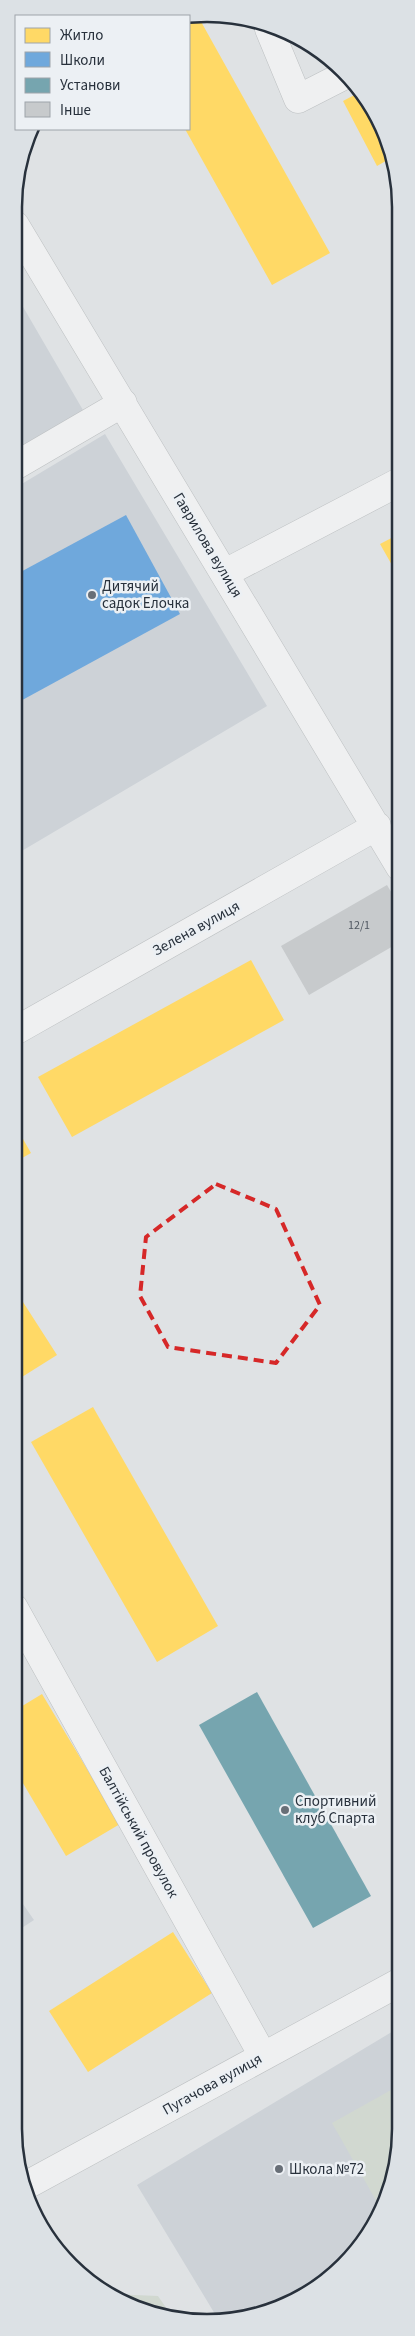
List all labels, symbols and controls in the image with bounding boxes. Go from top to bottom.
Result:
legend [15,15,190,130]
text: Житло [60,25,103,46]
text: Школи [60,50,105,71]
text: Установи [60,75,121,96]
text: Інше [60,100,91,121]
street label: Гаврилова вулиця [168,489,247,602]
place label: Дитячий садок Елочка [102,576,189,614]
marker: Дитячий садок Елочка [86,589,98,601]
street label: Зелена вулиця [149,896,244,961]
house number: 12/1 [348,917,370,934]
street label: Балтійський провулок [94,1763,184,1902]
place label: Спортивний клуб Спарта [295,1791,376,1829]
marker: Спортивний клуб Спарта [279,1804,291,1816]
street label: Пугачова вулиця [159,2048,266,2121]
place label: Школа №72 [289,2159,364,2180]
marker: Школа №72 [273,2163,285,2175]

